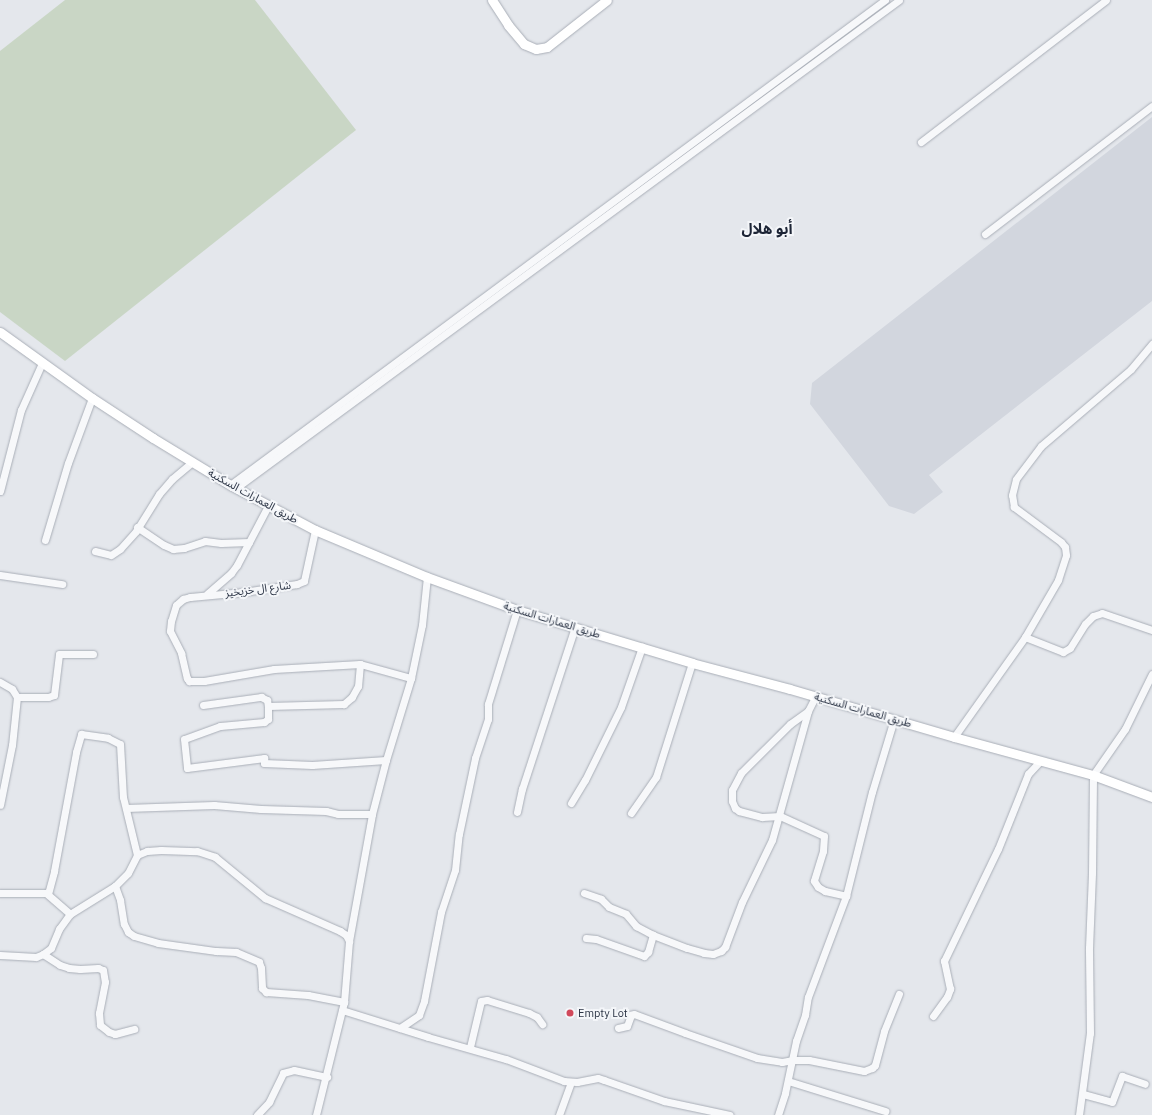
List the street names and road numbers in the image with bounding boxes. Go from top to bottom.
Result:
street label: طريق العمارات السكنية [206,466,300,526]
street label: شارع ال خزيخيز [224,578,292,600]
street label: طريق العمارات السكنية [502,599,602,641]
street label: طريق العمارات السكنية [813,690,913,730]

